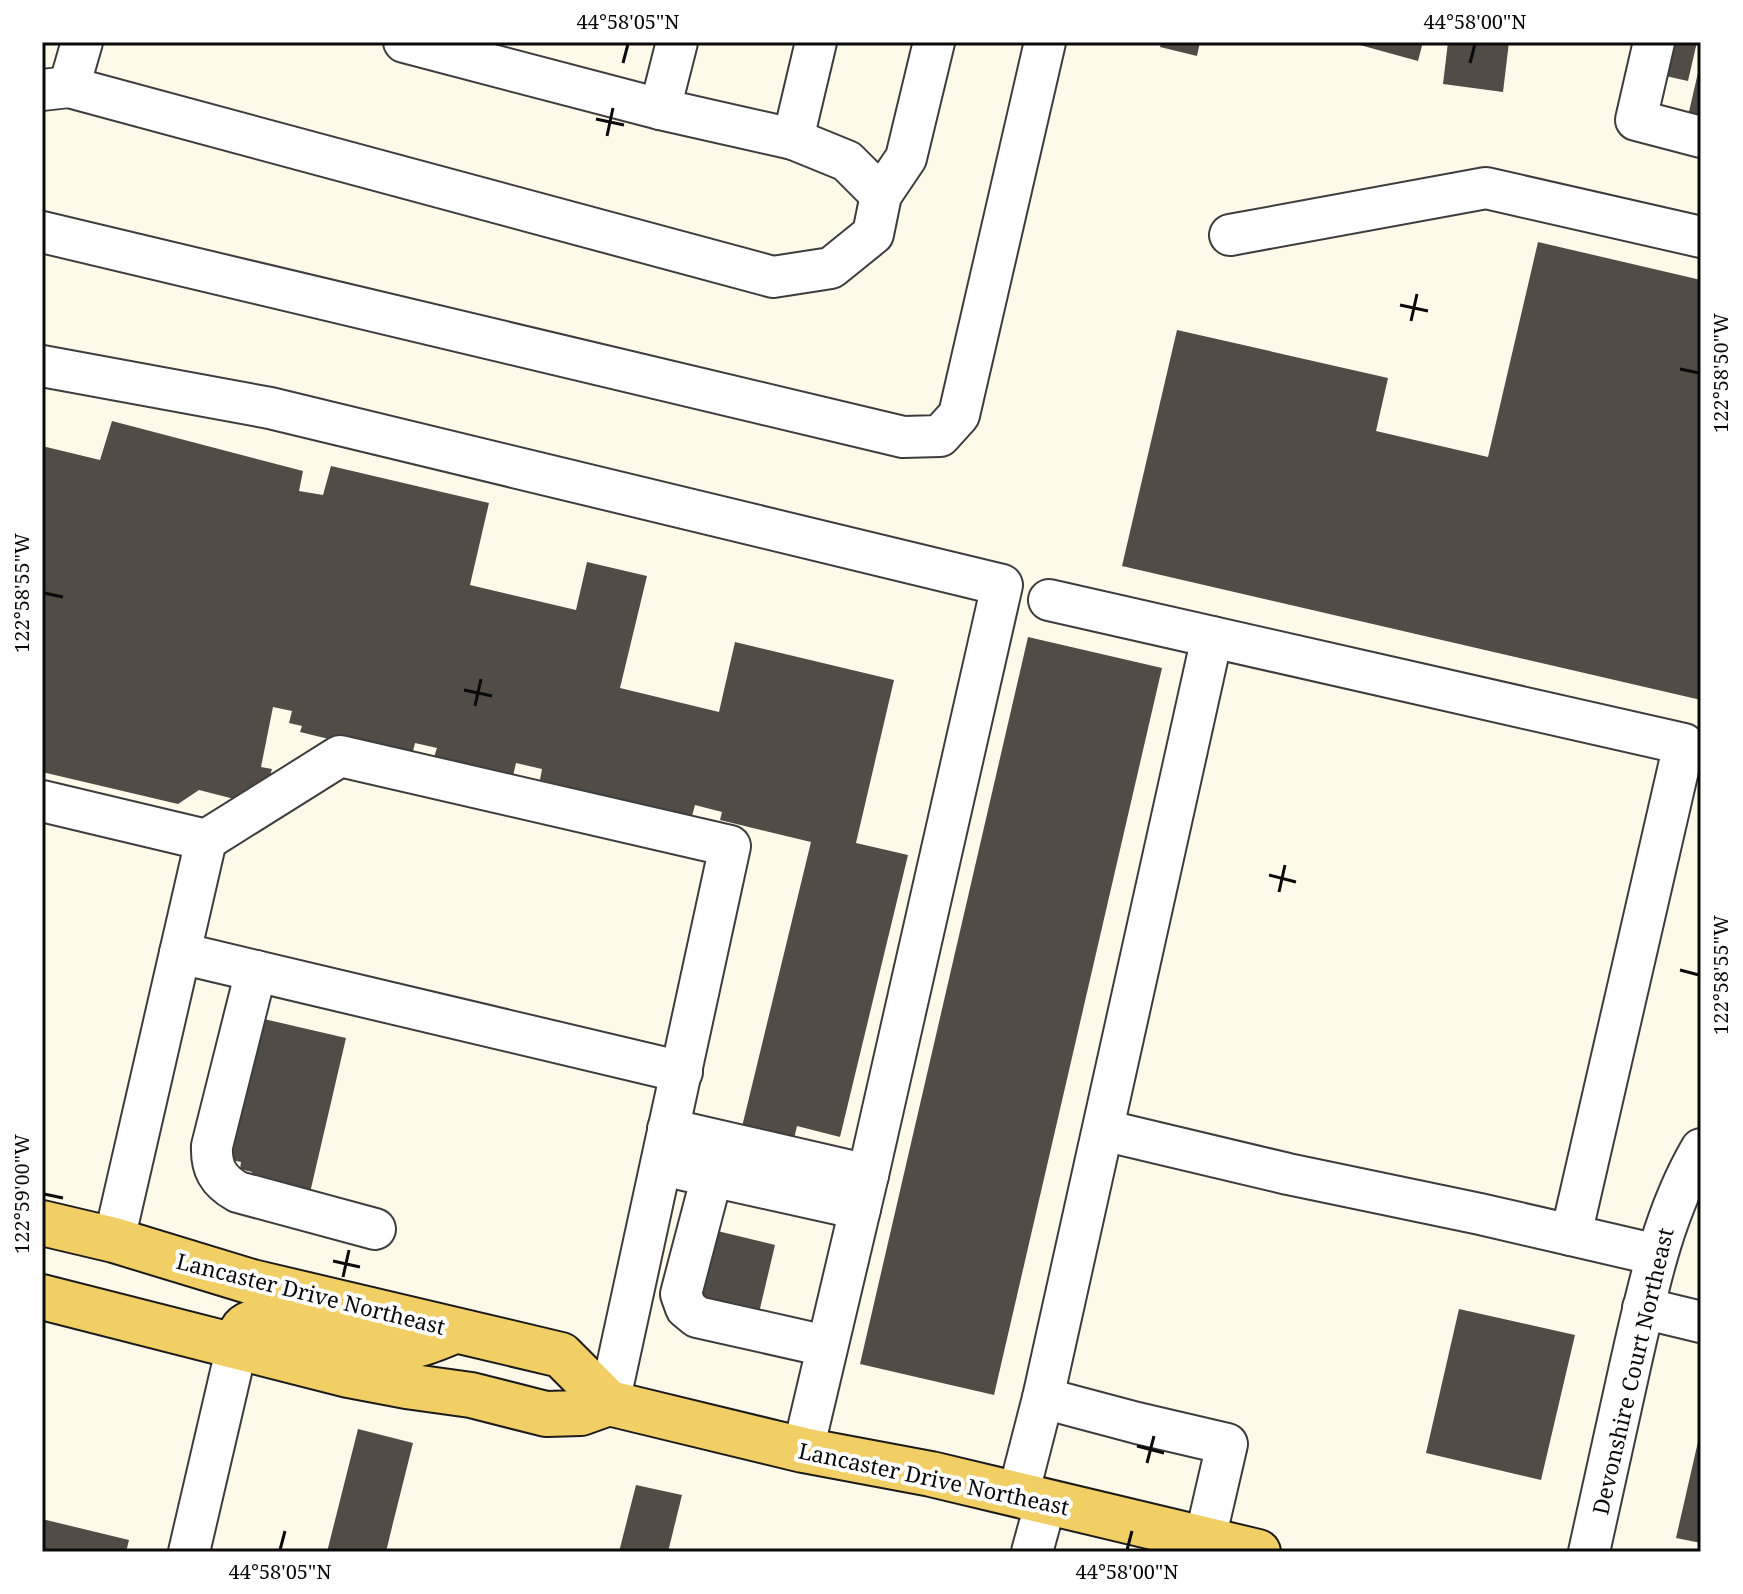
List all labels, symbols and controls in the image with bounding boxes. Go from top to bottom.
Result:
text: 44°58'05"N [577,8,679,35]
text: 44°58'00"N [1424,8,1526,35]
text: 122°58'50"W [1707,313,1734,433]
text: 122°58'55"W [8,533,35,653]
text: 122°58'55"W [1707,915,1734,1035]
text: 122°59'00"W [8,1134,35,1254]
street label: Devonshire Court Northeast [1584,1224,1680,1517]
street label: Lancaster Drive Northeast [173,1245,449,1341]
street label: Lancaster Drive Northeast [796,1435,1072,1521]
text: 44°58'05"N [229,1558,331,1585]
text: 44°58'00"N [1076,1558,1178,1585]

